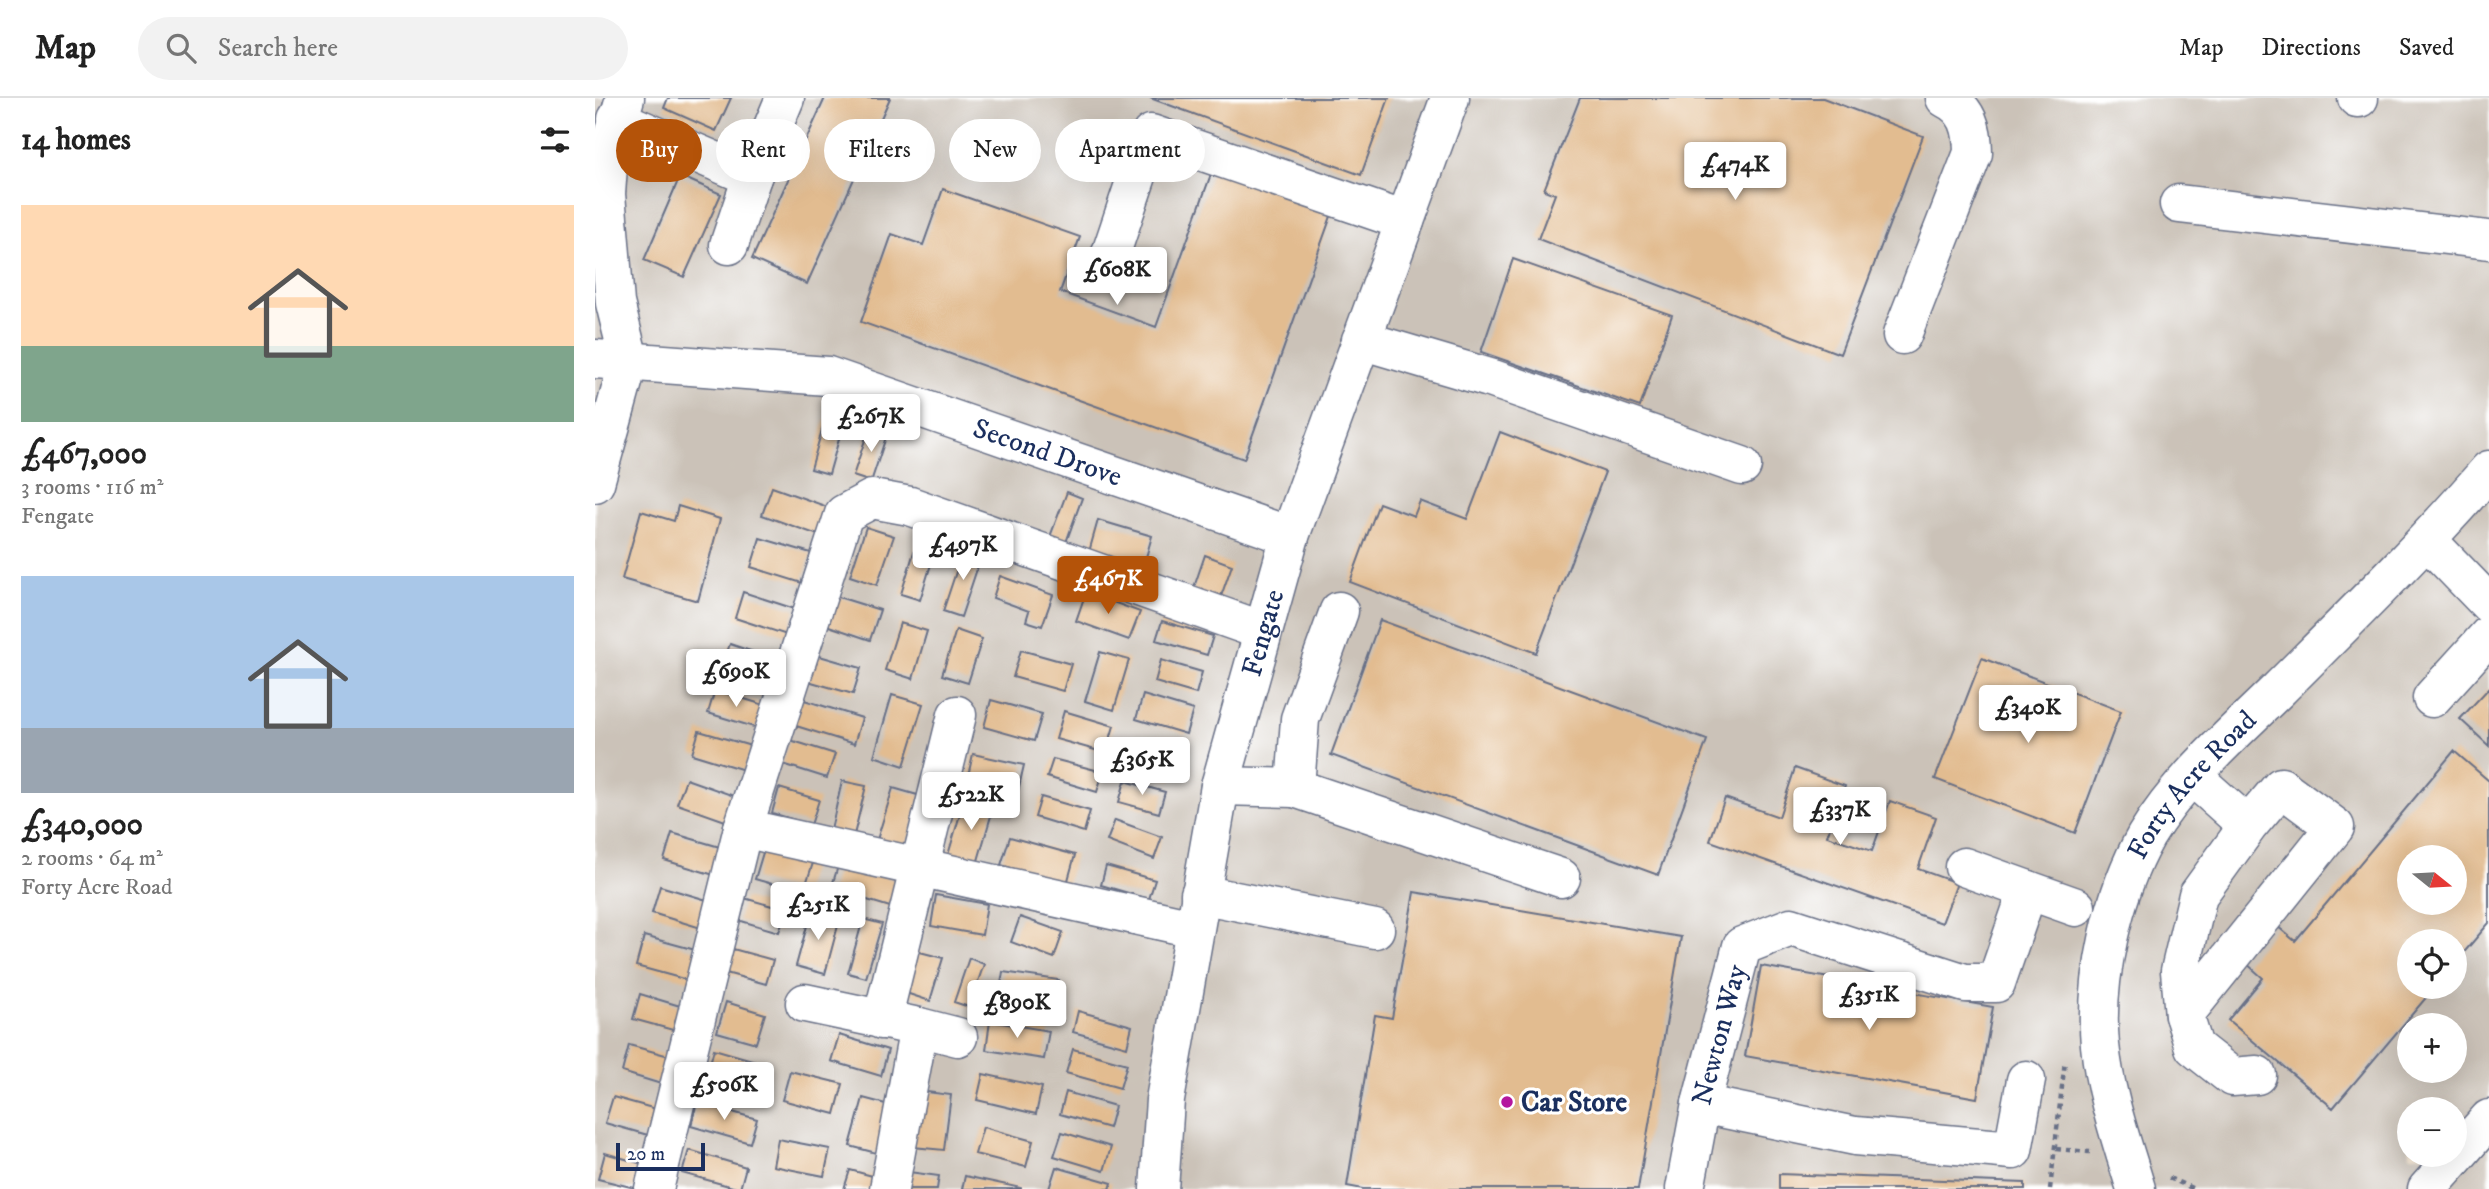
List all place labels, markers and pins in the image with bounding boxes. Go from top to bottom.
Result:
pin: £474K [1686,142,1784,202]
pin: £608K [1068,248,1166,307]
pin: £267K [822,394,920,454]
pin: £497K [914,522,1012,582]
pin: £467K [1059,556,1157,616]
pin: £690K [687,650,785,709]
pin: £340K [1979,686,2077,745]
pin: £365K [1093,738,1191,797]
pin: £522K [922,772,1020,832]
pin: £337K [1791,788,1889,847]
pin: £251K [769,882,867,942]
pin: £351K [1820,972,1918,1032]
pin: £890K [968,981,1066,1040]
pin: £506K [675,1062,773,1122]
place label: Car Store [1521,1085,1628,1120]
marker: Car Store [1499,1094,1515,1110]

